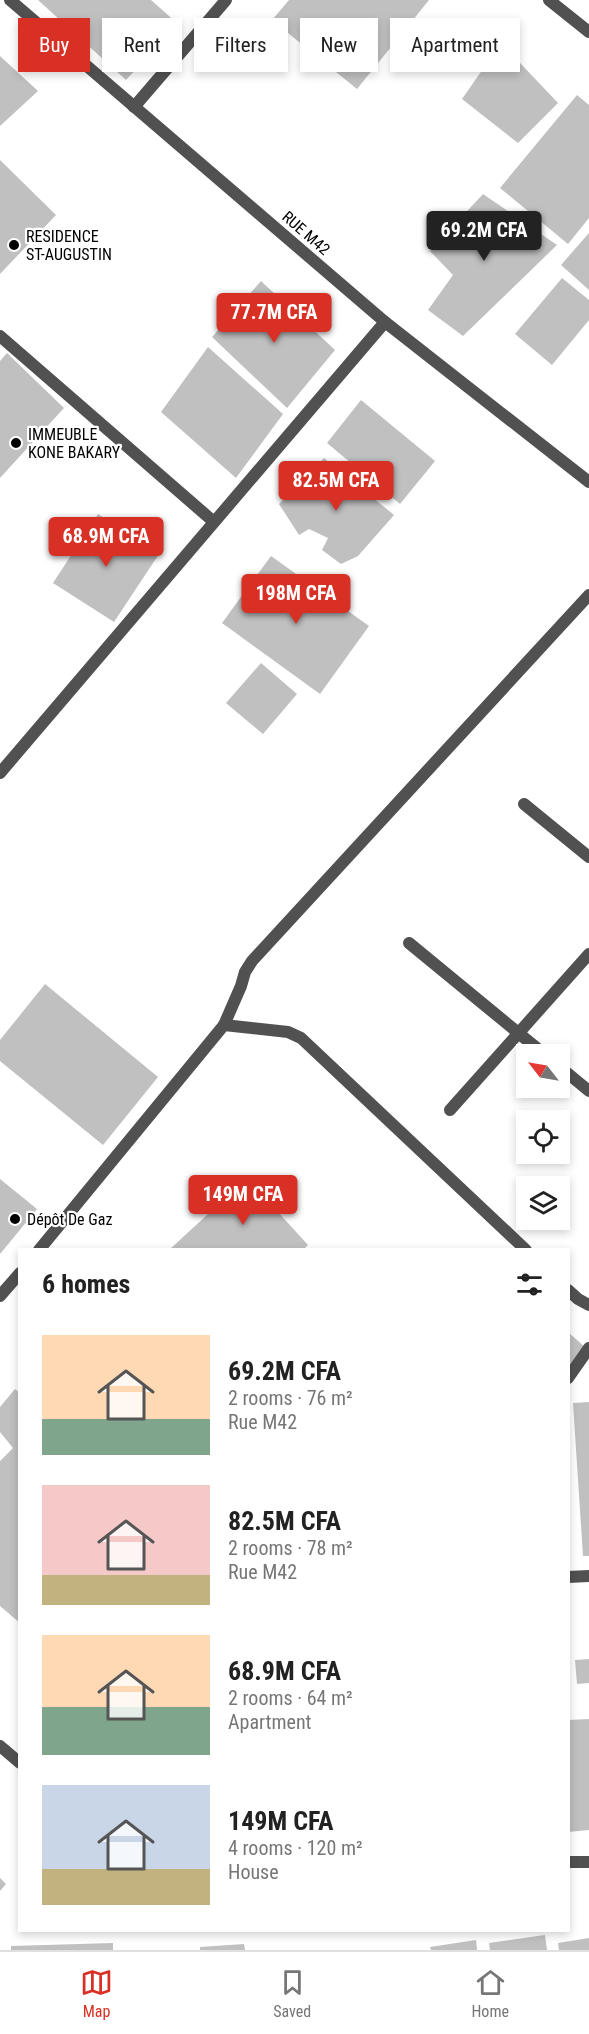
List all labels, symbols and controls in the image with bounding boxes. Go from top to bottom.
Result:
chip: Buy [18,18,90,72]
chip: Rent [102,18,182,72]
chip: Filters [194,18,288,72]
chip: New [300,18,378,72]
chip: Apartment [390,18,520,72]
street label: RUE M42 [278,207,334,259]
pin: 69.2M CFA [415,211,553,262]
text: 69.2M CFA [441,218,527,242]
place label: RESIDENCE ST-AUGUSTIN [26,227,112,264]
marker: RESIDENCE ST-AUGUSTIN [7,238,21,252]
pin: 77.7M CFA [205,293,343,344]
text: 77.7M CFA [231,300,317,324]
place label: IMMEUBLE KONE BAKARY [28,425,121,462]
marker: IMMEUBLE KONE BAKARY [9,436,23,450]
pin: 82.5M CFA [267,461,405,512]
text: 82.5M CFA [293,468,379,492]
pin: 68.9M CFA [37,517,175,568]
text: 68.9M CFA [63,524,149,548]
pin: 198M CFA [234,574,358,625]
text: 198M CFA [255,581,337,605]
north arrow [516,1044,570,1098]
map controls [516,1044,570,1230]
button: locate [516,1110,570,1164]
pin: 149M CFA [181,1175,305,1226]
button: layers [516,1176,570,1230]
text: 149M CFA [202,1182,284,1206]
place label: Dépôt De Gaz [27,1210,112,1229]
marker: Dépôt De Gaz [8,1212,22,1226]
icon: filters [513,1268,546,1301]
text: 6 homes [42,1269,130,1299]
text: 69.2M CFA [228,1356,341,1386]
icon: home [90,1359,162,1431]
text: 2 rooms · 76 m² [228,1386,353,1410]
text: Rue M42 [228,1410,297,1434]
text: 82.5M CFA [228,1506,341,1536]
icon: home [90,1509,162,1581]
text: 2 rooms · 78 m² [228,1536,353,1560]
text: Rue M42 [228,1560,297,1584]
text: 68.9M CFA [228,1656,341,1686]
icon: home [90,1659,162,1731]
text: 2 rooms · 64 m² [228,1686,353,1710]
text: Apartment [228,1710,312,1734]
text: 149M CFA [228,1806,333,1836]
icon: home [90,1809,162,1881]
text: 4 rooms · 120 m² [228,1836,363,1860]
text: House [228,1860,279,1884]
tab: Map [80,1966,113,2021]
tab: Saved [273,1966,311,2021]
tab: Home [471,1966,509,2021]

